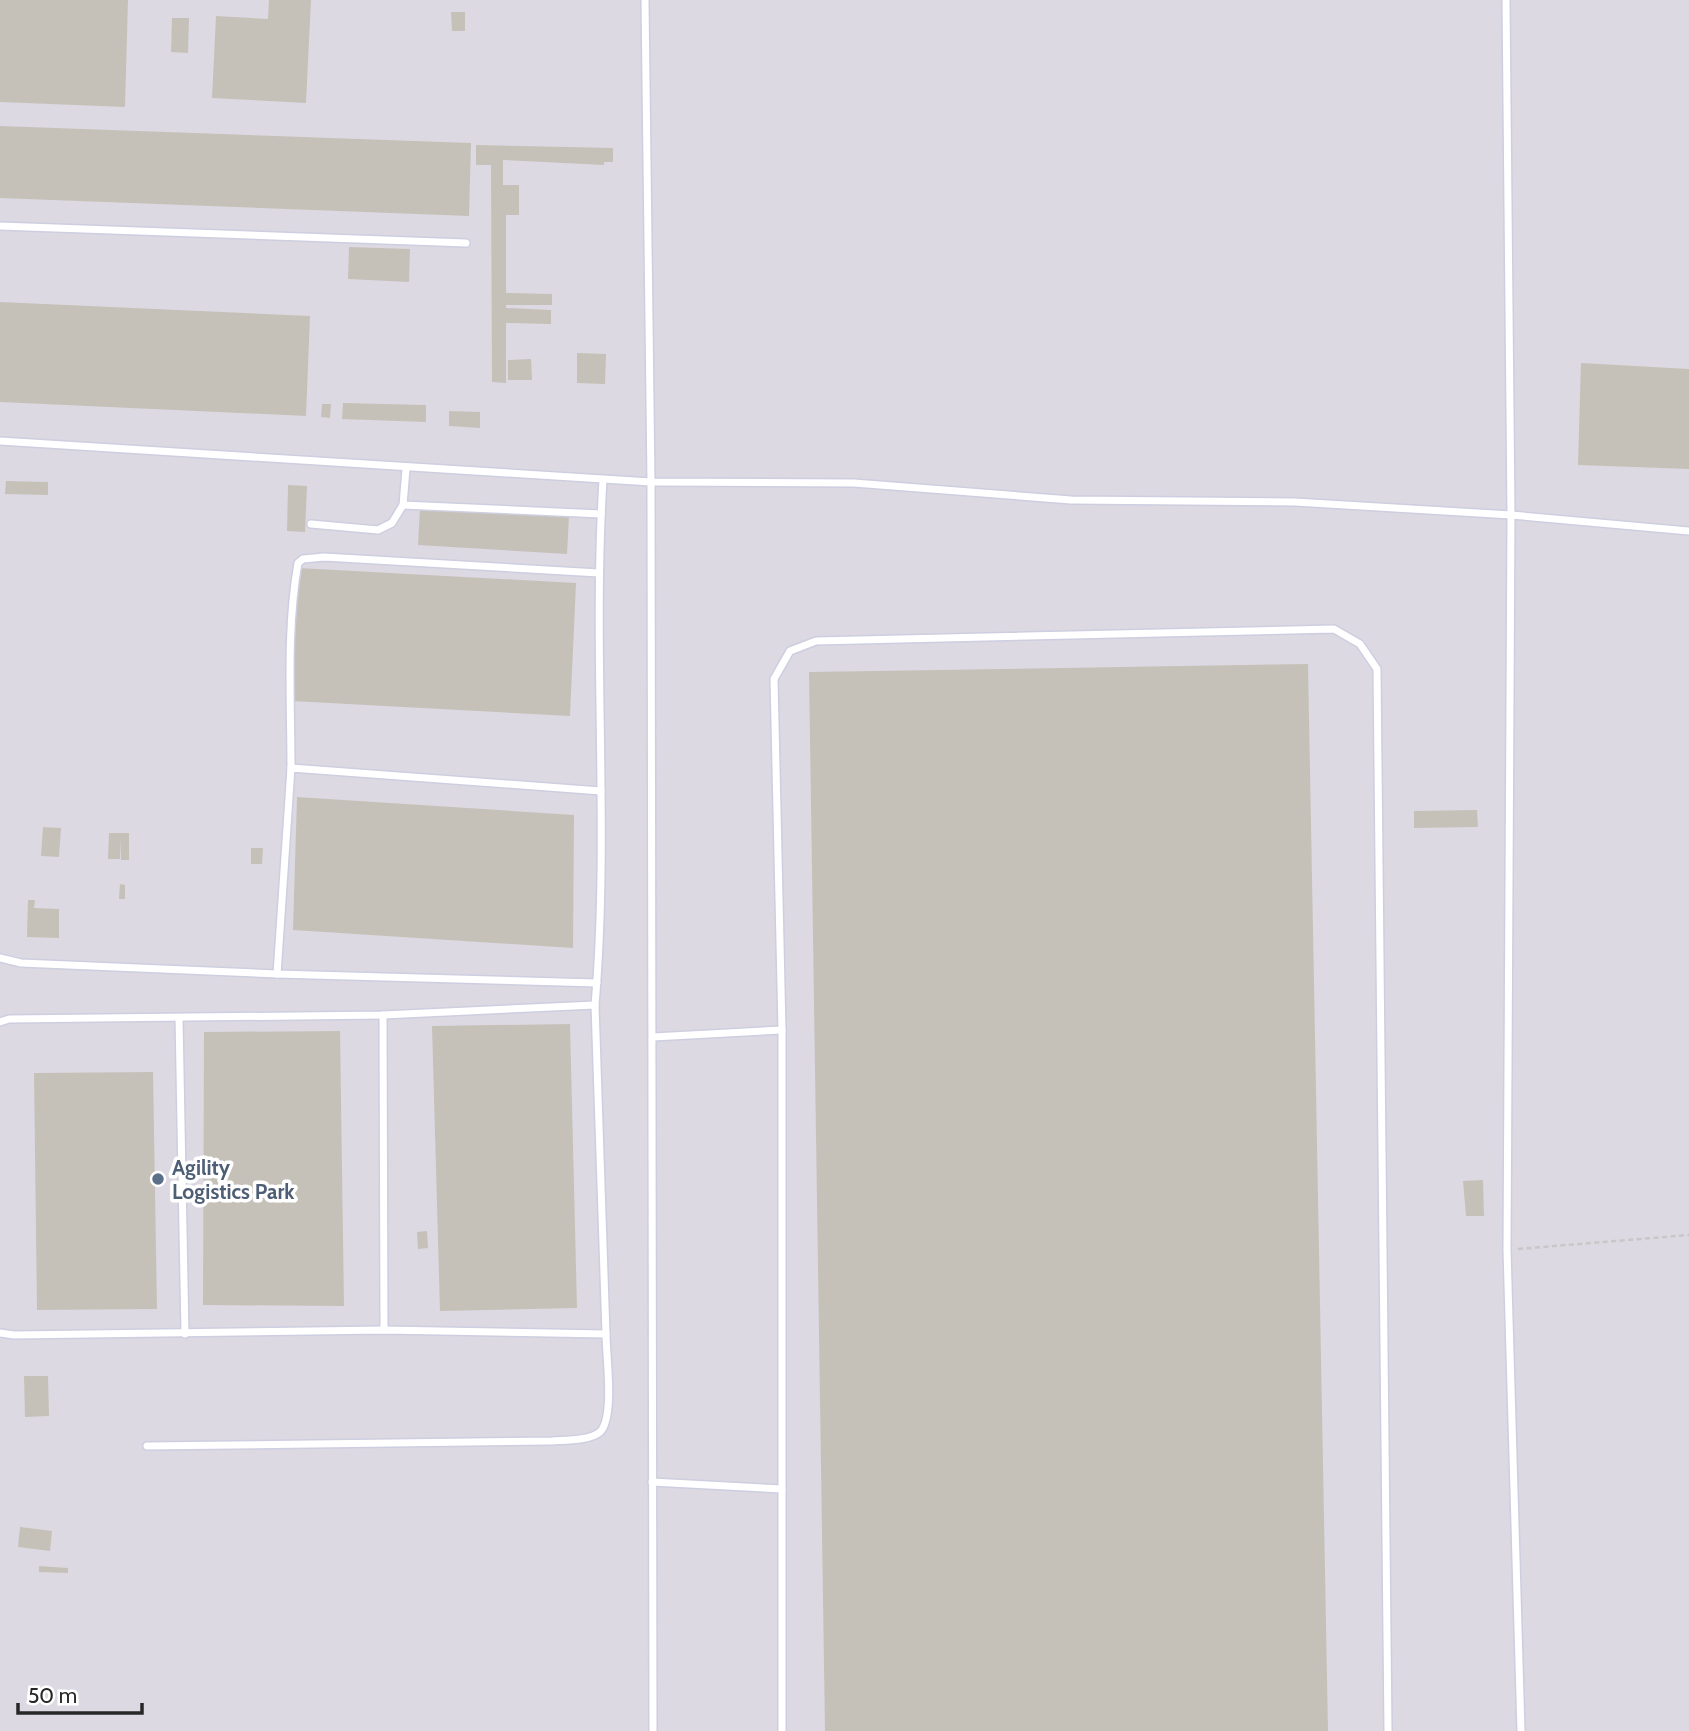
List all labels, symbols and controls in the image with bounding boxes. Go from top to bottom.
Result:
place label: Agility Logistics Park [172,1155,295,1204]
marker: Agility Logistics Park [150,1171,166,1187]
scale bar [18,1672,142,1716]
text: 50 m [28,1683,77,1708]

